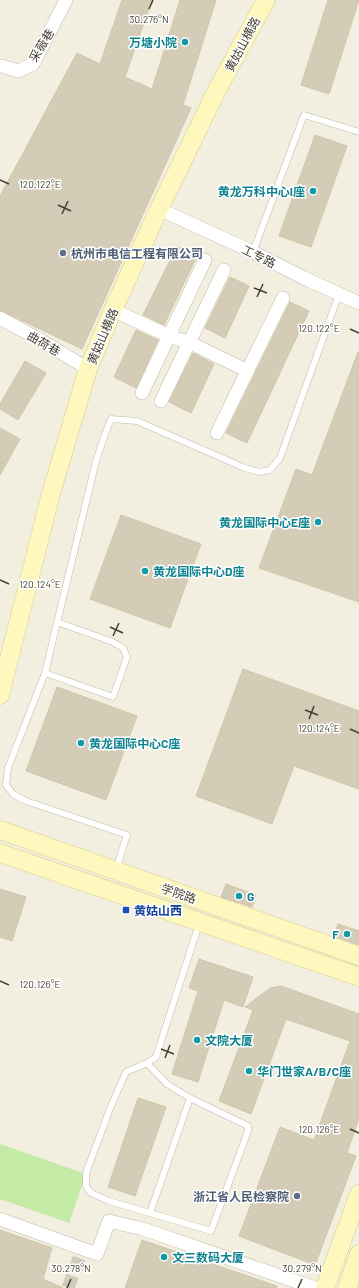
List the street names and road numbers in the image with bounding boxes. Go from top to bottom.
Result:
street label: 黄姑山横路 [222,14,262,74]
street label: 采薇巷 [26,26,56,64]
street label: 工专路 [240,242,278,270]
street label: 黄姑山横路 [84,306,120,366]
street label: 曲荷巷 [25,328,63,358]
street label: 学院路 [160,881,198,905]

